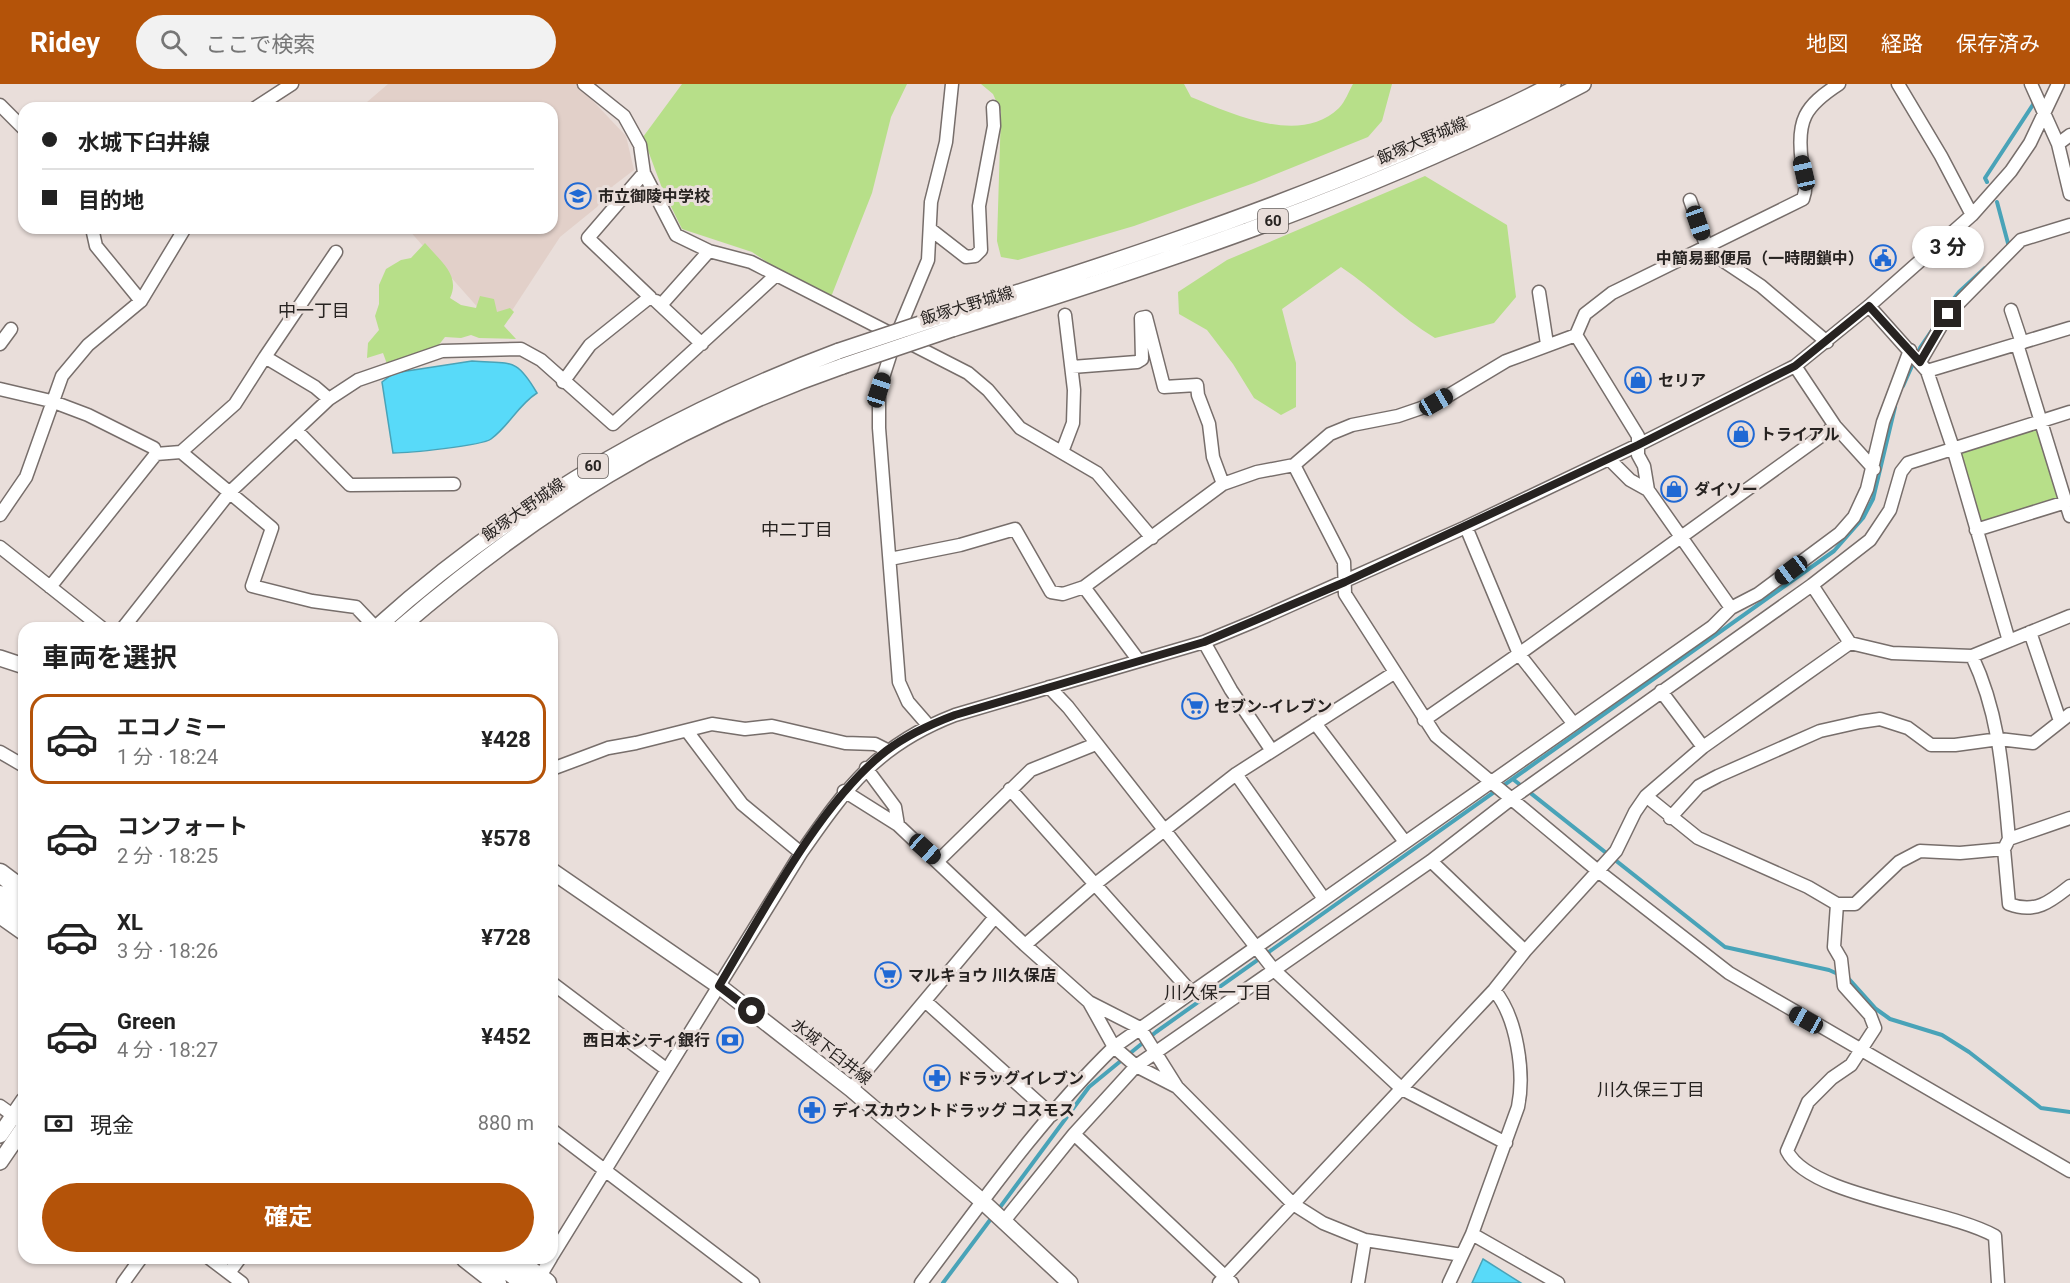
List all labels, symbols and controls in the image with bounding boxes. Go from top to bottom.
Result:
search box [136,15,556,69]
text: Ridey [30,26,100,59]
icon: search [157,26,190,59]
text: ここで検索 [205,32,315,57]
text: 地図 [1806,32,1848,56]
text: 経路 [1881,32,1923,56]
text: 保存済み [1956,32,2040,56]
street label: 飯塚大野城線 [1374,113,1470,168]
text: 水城下臼井線 [78,130,210,155]
car [1791,153,1817,193]
school or university icon: 市立御陵中学校 [563,181,593,211]
place label: 市立御陵中学校 [598,187,710,206]
text: 目的地 [78,188,144,213]
car [1684,203,1712,243]
road number: 60 [1258,209,1288,233]
callout: 3 分 [1912,227,1984,269]
text: 3 分 [1930,235,1966,259]
public building icon: 中簡易郵便局（一時閉鎖中） [1868,243,1898,273]
place label: 中簡易郵便局（一時閉鎖中） [1656,249,1864,268]
street label: 飯塚大野城線 [918,282,1016,329]
district label: 中一丁目 [278,300,350,321]
route end [1934,300,1961,327]
shop icon: セリア [1623,365,1653,395]
car [865,370,893,410]
place label: セリア [1658,371,1706,390]
car [1416,385,1456,419]
shop icon: トライアル [1726,419,1756,449]
place label: トライアル [1760,425,1840,444]
road number: 60 [578,454,608,478]
street label: 飯塚大野城線 [479,474,568,545]
shop icon: ダイソー [1659,474,1689,504]
place label: ダイソー [1694,480,1758,499]
district label: 中二丁目 [761,519,833,540]
car [1771,552,1811,588]
text: 車両を選択 [42,642,177,674]
supermarket icon: セブン-イレブン [1180,691,1210,721]
place label: セブン-イレブン [1214,697,1332,716]
icon: car [45,712,99,766]
text: エコノミー [117,715,227,740]
text: ¥428 [481,727,531,752]
text: 1 分 · 18:24 [117,745,218,769]
icon: car [45,811,99,865]
text: コンフォート [117,814,248,839]
text: ¥578 [481,826,531,851]
car [906,830,944,868]
text: 2 分 · 18:25 [117,844,218,868]
icon: car [45,910,99,964]
text: XL [117,910,143,935]
text: ¥728 [481,925,531,950]
text: 3 分 · 18:26 [117,939,218,963]
supermarket icon: マルキョウ 川久保店 [873,960,903,990]
place label: マルキョウ 川久保店 [908,966,1056,985]
district label: 川久保一丁目 [1164,982,1272,1003]
route start [738,997,765,1024]
car [1786,1003,1826,1037]
icon: car [45,1009,99,1063]
text: Green [117,1009,176,1034]
street label: 水城下臼井線 [788,1014,875,1088]
text: ¥452 [481,1024,531,1049]
bank icon: 西日本シティ銀行 [715,1025,745,1055]
place label: 西日本シティ銀行 [583,1031,710,1050]
text: 4 分 · 18:27 [117,1038,218,1062]
pharmacy icon: ドラッグイレブン [922,1063,952,1093]
place label: ドラッグイレブン [956,1069,1084,1088]
district label: 川久保三丁目 [1597,1079,1705,1100]
pharmacy icon: ディスカウントドラッグ コスモス [797,1095,827,1125]
place label: ディスカウントドラッグ コスモス [832,1101,1075,1120]
icon: cash [42,1107,75,1140]
text: 880 m [478,1111,534,1135]
text: 現金 [90,1113,134,1138]
button: 確定 [42,1183,534,1252]

